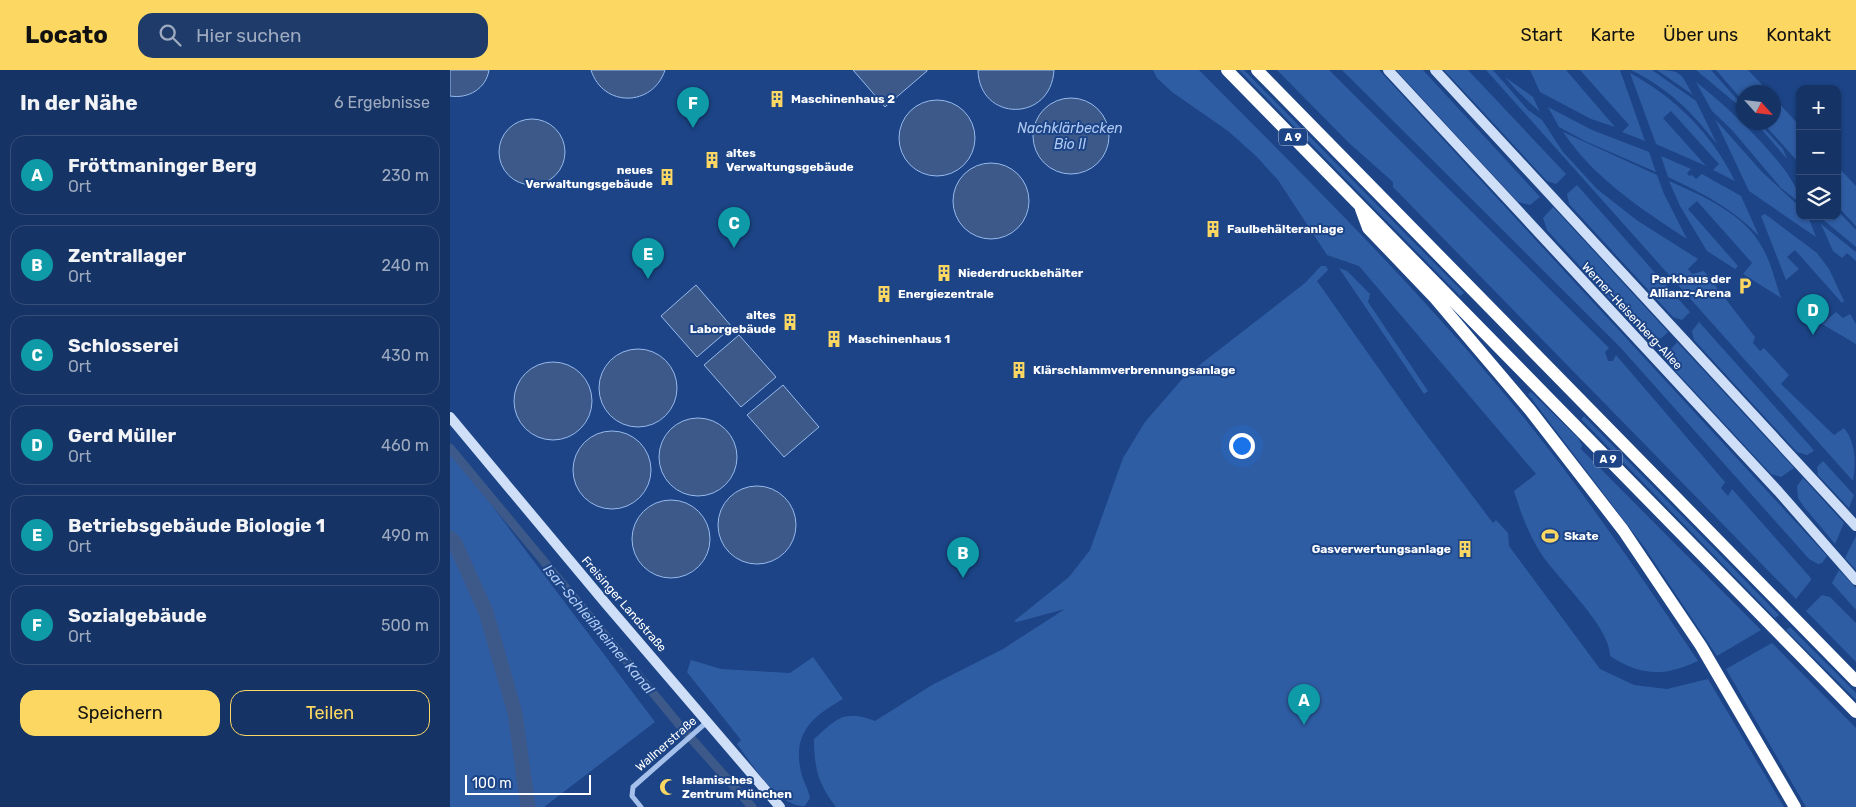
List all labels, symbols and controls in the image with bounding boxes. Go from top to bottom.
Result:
search box [138,13,488,58]
text: Locato [25,21,108,49]
icon: search [156,21,184,49]
text: Hier suchen [196,24,302,47]
text: Start [1520,24,1563,46]
text: Karte [1591,24,1635,46]
text: Über uns [1663,24,1738,46]
text: Kontakt [1766,24,1831,46]
north arrow [1736,85,1781,130]
map controls [1796,85,1841,220]
button: + [1796,85,1841,130]
pin: F [677,87,709,128]
building icon: Maschinenhaus 2 [767,89,787,109]
text: In der Nähe [20,90,138,115]
place label: Maschinenhaus 2 [791,92,895,106]
text: 6 Ergebnisse [334,93,430,112]
water label: Nachklärbecken Bio II [1017,120,1123,153]
road number: A 9 [1279,128,1307,146]
button: − [1796,130,1841,175]
place label: altes Verwaltungsgebäude [726,146,854,174]
building icon: altes Verwaltungsgebäude [702,150,722,170]
text: Fröttmaninger Berg [68,154,257,177]
place label: neues Verwaltungsgebäude [525,163,653,191]
text: A [31,166,43,185]
text: 230 m [382,166,429,185]
building icon: neues Verwaltungsgebäude [657,167,677,187]
button: layers [1796,175,1841,220]
text: Ort [68,177,91,196]
pin: C [718,207,750,248]
building icon: Faulbehälteranlage [1203,219,1223,239]
place label: Faulbehälteranlage [1227,222,1344,236]
pin: E [632,238,664,279]
text: Zentrallager [68,244,186,267]
text: B [31,256,43,275]
text: 240 m [382,256,429,275]
street label: Werner-Heisenberg-Allee [1579,260,1685,373]
building icon: Niederdruckbehälter [934,263,954,283]
place label: Niederdruckbehälter [958,266,1084,280]
text: Ort [68,267,91,286]
place label: Parkhaus der Allianz-Arena [1649,272,1732,300]
parking icon: Parkhaus der Allianz-Arena [1735,276,1755,296]
building icon: Energiezentrale [874,284,894,304]
place label: Energiezentrale [898,287,994,301]
pin: D [1797,294,1829,335]
place label: altes Laborgebäude [690,308,776,336]
building icon: altes Laborgebäude [780,312,800,332]
building icon: Maschinenhaus 1 [824,329,844,349]
place label: Maschinenhaus 1 [848,332,950,346]
text: Schlosserei [68,334,179,357]
text: C [31,346,43,365]
text: 430 m [381,346,429,365]
text: Ort [68,357,91,376]
building icon: Klärschlammverbrennungsanlage [1009,360,1029,380]
place label: Klärschlammverbrennungsanlage [1033,363,1235,377]
text: Gerd Müller [68,424,176,447]
your location [1229,433,1255,459]
text: D [31,436,43,455]
text: 460 m [381,436,429,455]
text: Ort [68,447,91,466]
road number: A 9 [1594,450,1622,468]
text: Betriebsgebäude Biologie 1 [68,514,325,537]
text: E [32,526,42,545]
text: 490 m [381,526,429,545]
sports icon: Skate [1540,526,1560,546]
place label: Skate [1564,529,1599,543]
text: Ort [68,537,91,556]
pin: B [947,537,979,578]
building icon: Gasverwertungsanlage [1455,539,1475,559]
place label: Gasverwertungsanlage [1312,542,1451,556]
street label: Freisinger Landstraße [579,553,669,655]
water label: Isar-Schleißheimer Kanal [540,561,658,698]
text: Sozialgebäude [68,604,207,627]
text: F [32,616,42,635]
text: 500 m [381,616,429,635]
text: Ort [68,627,91,646]
pin: A [1288,684,1320,725]
button: Speichern [20,690,220,736]
button: Teilen [230,690,430,736]
street label: Wallnerstraße [633,714,699,774]
scale bar [465,772,591,795]
place label: Islamisches Zentrum München [682,773,792,801]
text: 100 m [472,775,512,792]
mosque icon: Islamisches Zentrum München [658,777,678,797]

